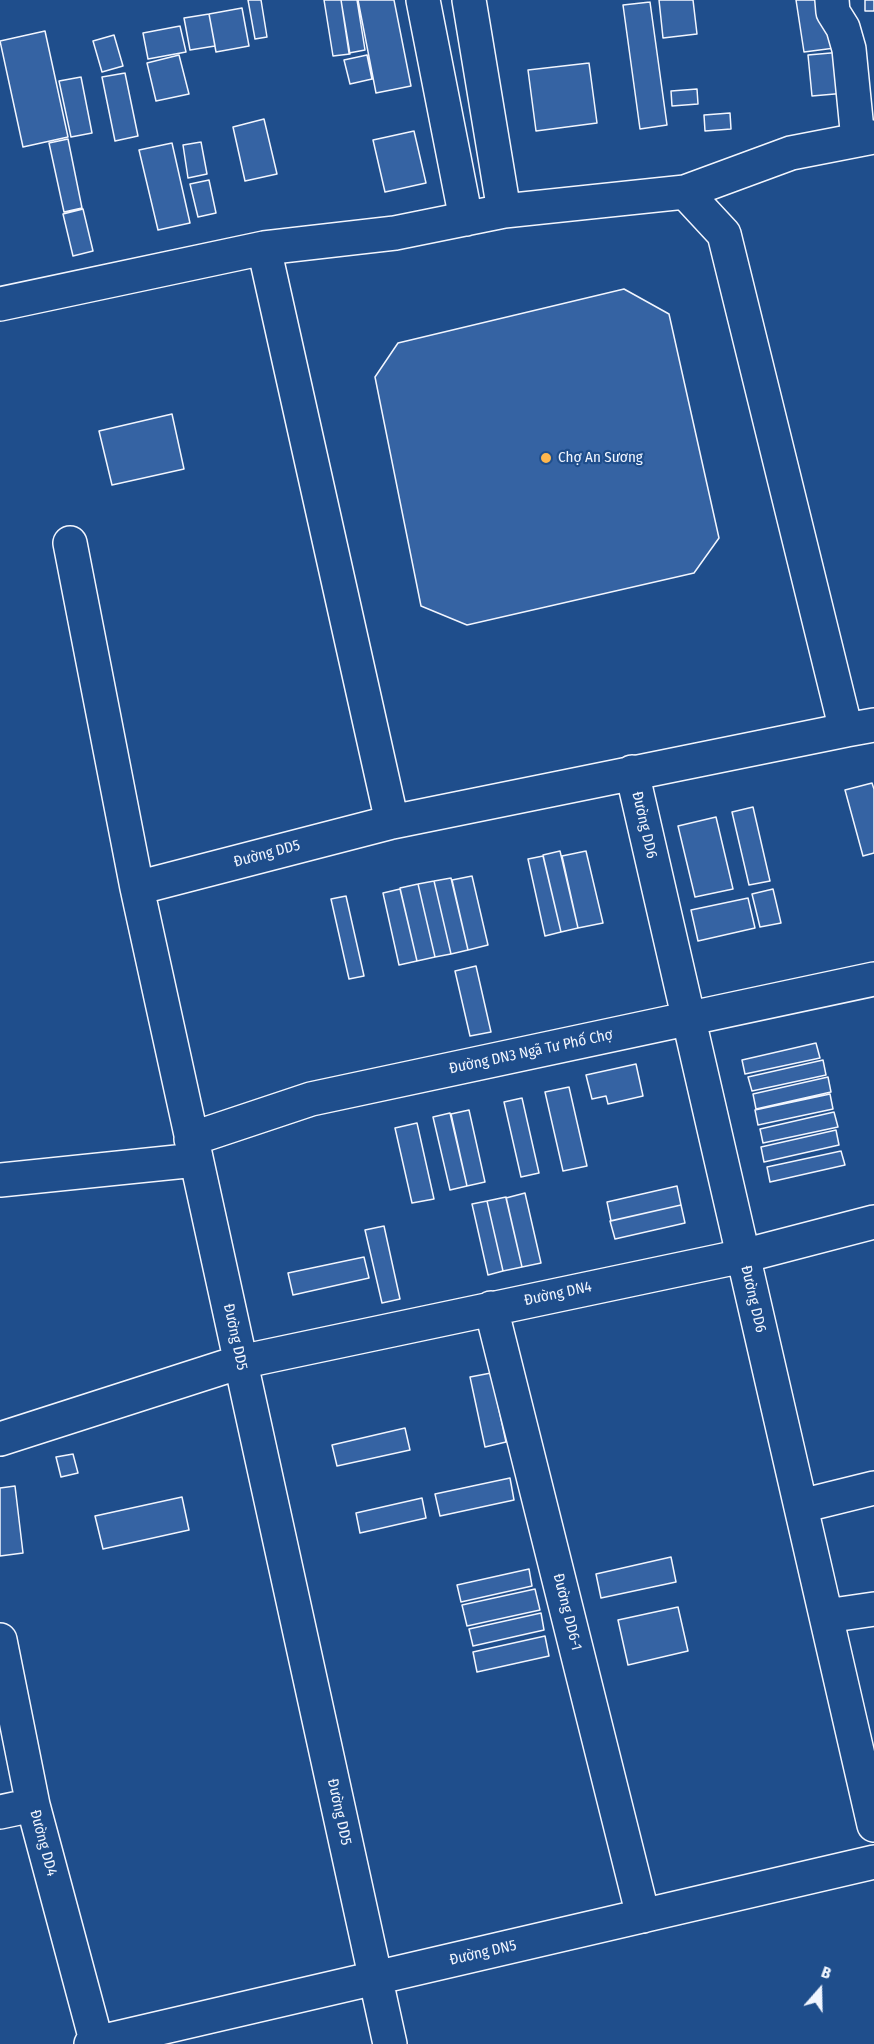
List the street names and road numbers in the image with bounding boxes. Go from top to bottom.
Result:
street label: Đường DD6 [628,790,660,860]
street label: Đường DD5 [232,837,302,871]
street label: Đường DN3 Ngã Tư Phố Chợ [448,1026,614,1078]
street label: Đường DD6 [737,1264,769,1334]
street label: Đường DN4 [523,1278,593,1310]
street label: Đường DD5 [219,1302,251,1372]
street label: Đường DD6-1 [549,1572,585,1652]
street label: Đường DD5 [323,1777,355,1847]
street label: Đường DD4 [25,1808,61,1878]
street label: Đường DN5 [448,1937,518,1969]

